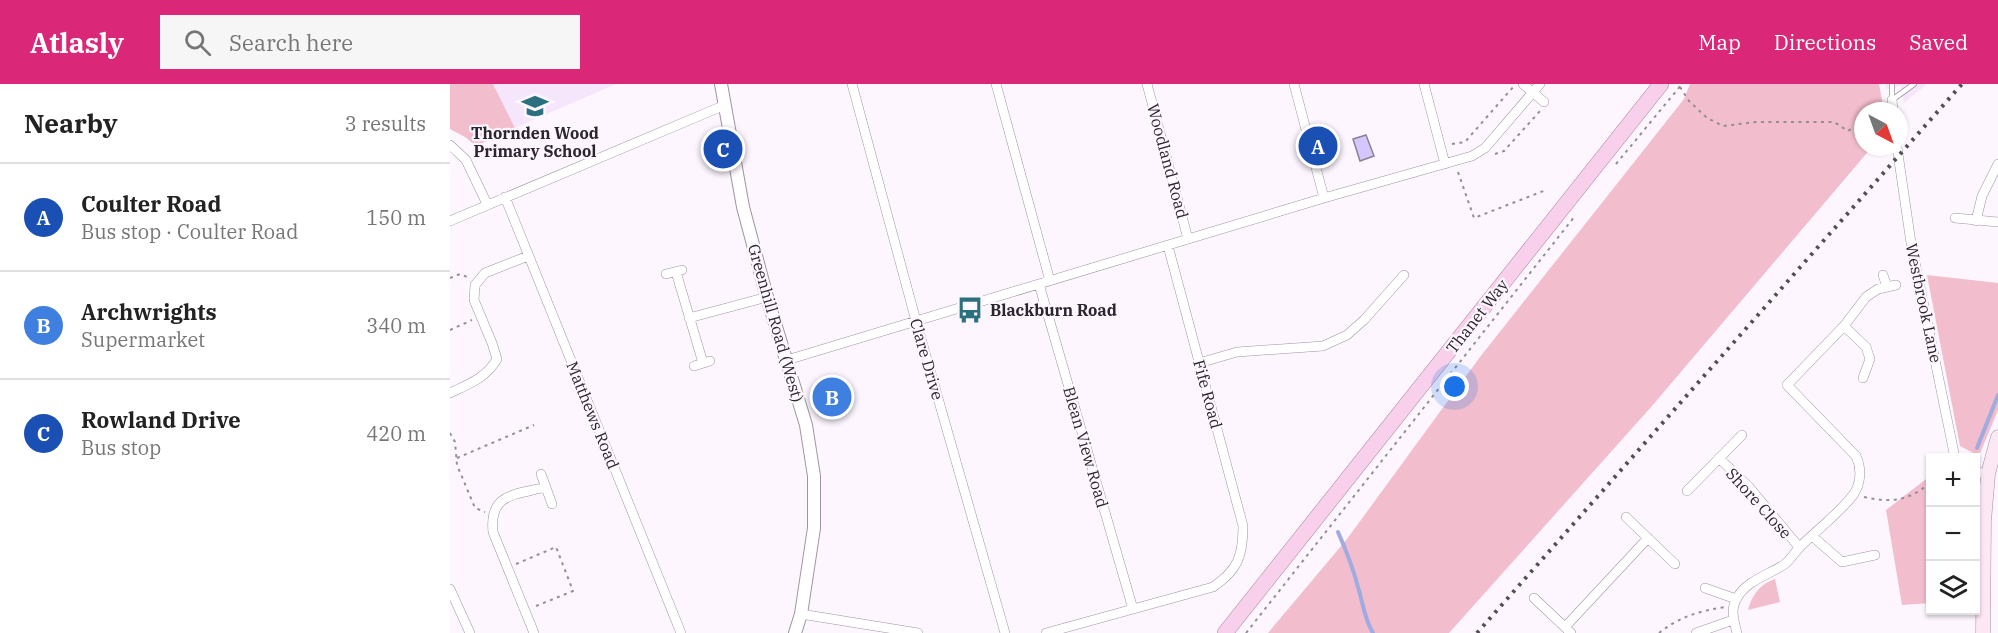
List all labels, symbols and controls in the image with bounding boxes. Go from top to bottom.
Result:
search box [160,15,580,69]
text: Atlasly [30,24,124,61]
icon: search [181,26,214,59]
text: Search here [229,28,353,57]
text: Map [1698,28,1741,56]
text: Directions [1774,28,1876,56]
text: Saved [1909,28,1968,56]
school or university icon: Thornden Wood Primary School [520,91,550,121]
street label: Woodland Road [1143,101,1193,221]
north arrow [1854,102,1908,156]
text: Nearby [24,106,118,140]
text: 3 results [345,110,426,137]
place label: Thornden Wood Primary School [471,123,599,161]
pin: A [1298,124,1338,168]
pin: C [704,126,742,172]
text: Coulter Road [81,189,221,218]
text: A [37,204,50,231]
text: 150 m [366,204,426,231]
text: Bus stop · Coulter Road [81,218,298,245]
street label: Westbrook Lane [1902,241,1946,365]
street label: Greenhill Road (West) [744,242,808,404]
street label: Thanet Way [1442,274,1513,357]
bus stop icon: Blackburn Road [955,295,985,325]
text: Archwrights [81,297,217,326]
place label: Blackburn Road [990,300,1117,320]
text: B [36,312,51,339]
text: 340 m [366,312,426,339]
street label: Clare Drive [906,316,948,402]
text: Supermarket [81,326,205,353]
street label: Fife Road [1189,357,1227,431]
street label: Matthews Road [562,358,624,472]
your location [1440,372,1469,401]
pin: B [812,374,851,420]
street label: Blean View Road [1059,384,1113,510]
text: Rowland Drive [81,405,241,434]
text: C [37,420,50,447]
text: 420 m [366,420,426,447]
text: Bus stop [81,434,161,461]
map controls [1926,453,1980,615]
button: + [1926,453,1980,507]
street label: Shore Close [1722,463,1796,543]
button: − [1926,507,1980,561]
button: layers [1926,561,1980,615]

